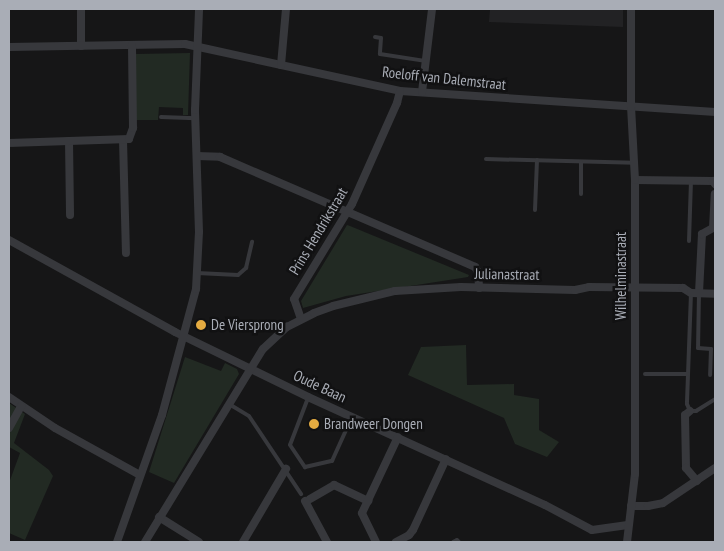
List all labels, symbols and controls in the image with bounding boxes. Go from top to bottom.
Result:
street label: Roeloff van Dalemstraat [381,63,507,93]
street label: Prins Hendrikstraat [285,184,351,278]
street label: Wilhelminastraat [612,232,630,320]
street label: Julianastraat [474,264,540,284]
place label: De Viersprong [211,316,284,334]
marker: De Viersprong [195,319,207,331]
street label: Oude Baan [291,366,349,406]
place label: Brandweer Dongen [324,415,423,433]
marker: Brandweer Dongen [308,418,320,430]

